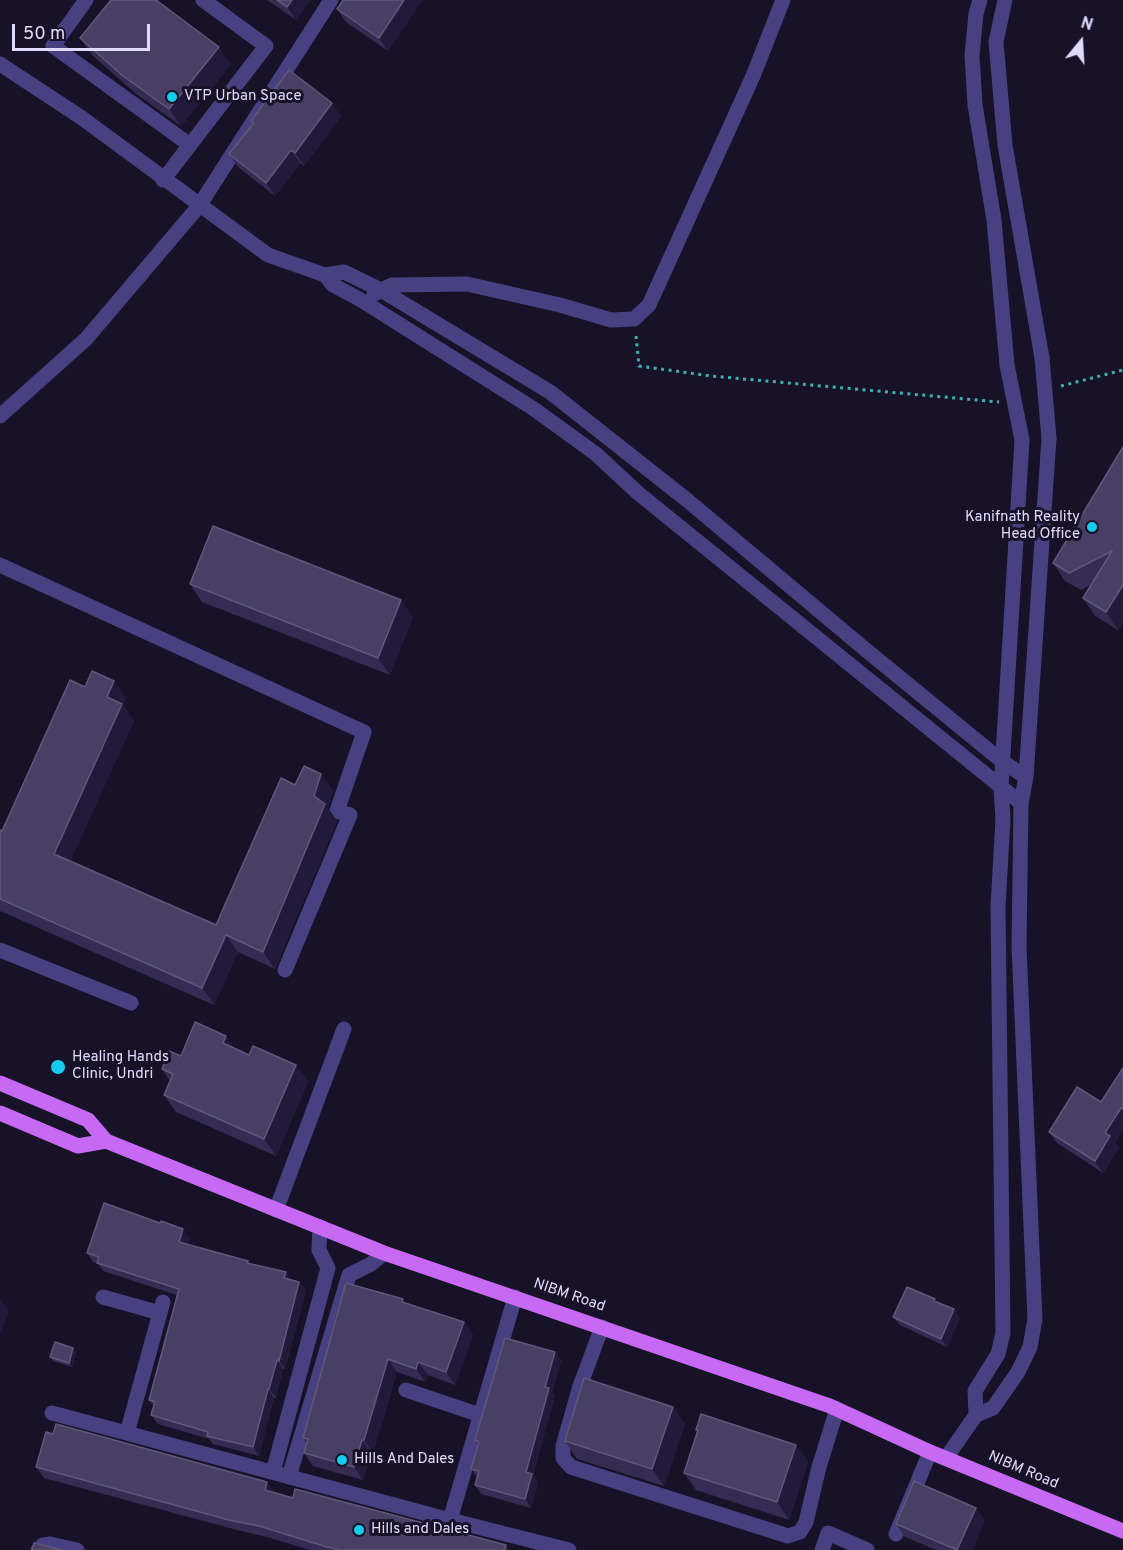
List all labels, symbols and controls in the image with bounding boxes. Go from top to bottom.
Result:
scale bar [15,12,153,50]
north arrow [1051,12,1111,72]
text: N [1078,14,1095,36]
text: 50 m [23,23,65,46]
place label: VTP Urban Space [184,88,302,106]
marker: VTP Urban Space [165,90,179,104]
place label: Kanifnath Reality Head Office [965,509,1080,544]
marker: Kanifnath Reality Head Office [1085,520,1099,534]
place label: Healing Hands Clinic, Undri [72,1049,169,1084]
marker: Healing Hands Clinic, Undri [49,1058,67,1076]
street label: NIBM Road [531,1275,607,1317]
street label: NIBM Road [985,1448,1061,1494]
place label: Hills And Dales [354,1451,454,1469]
marker: Hills And Dales [335,1453,349,1467]
place label: Hills and Dales [371,1521,469,1539]
marker: Hills and Dales [352,1523,366,1537]

